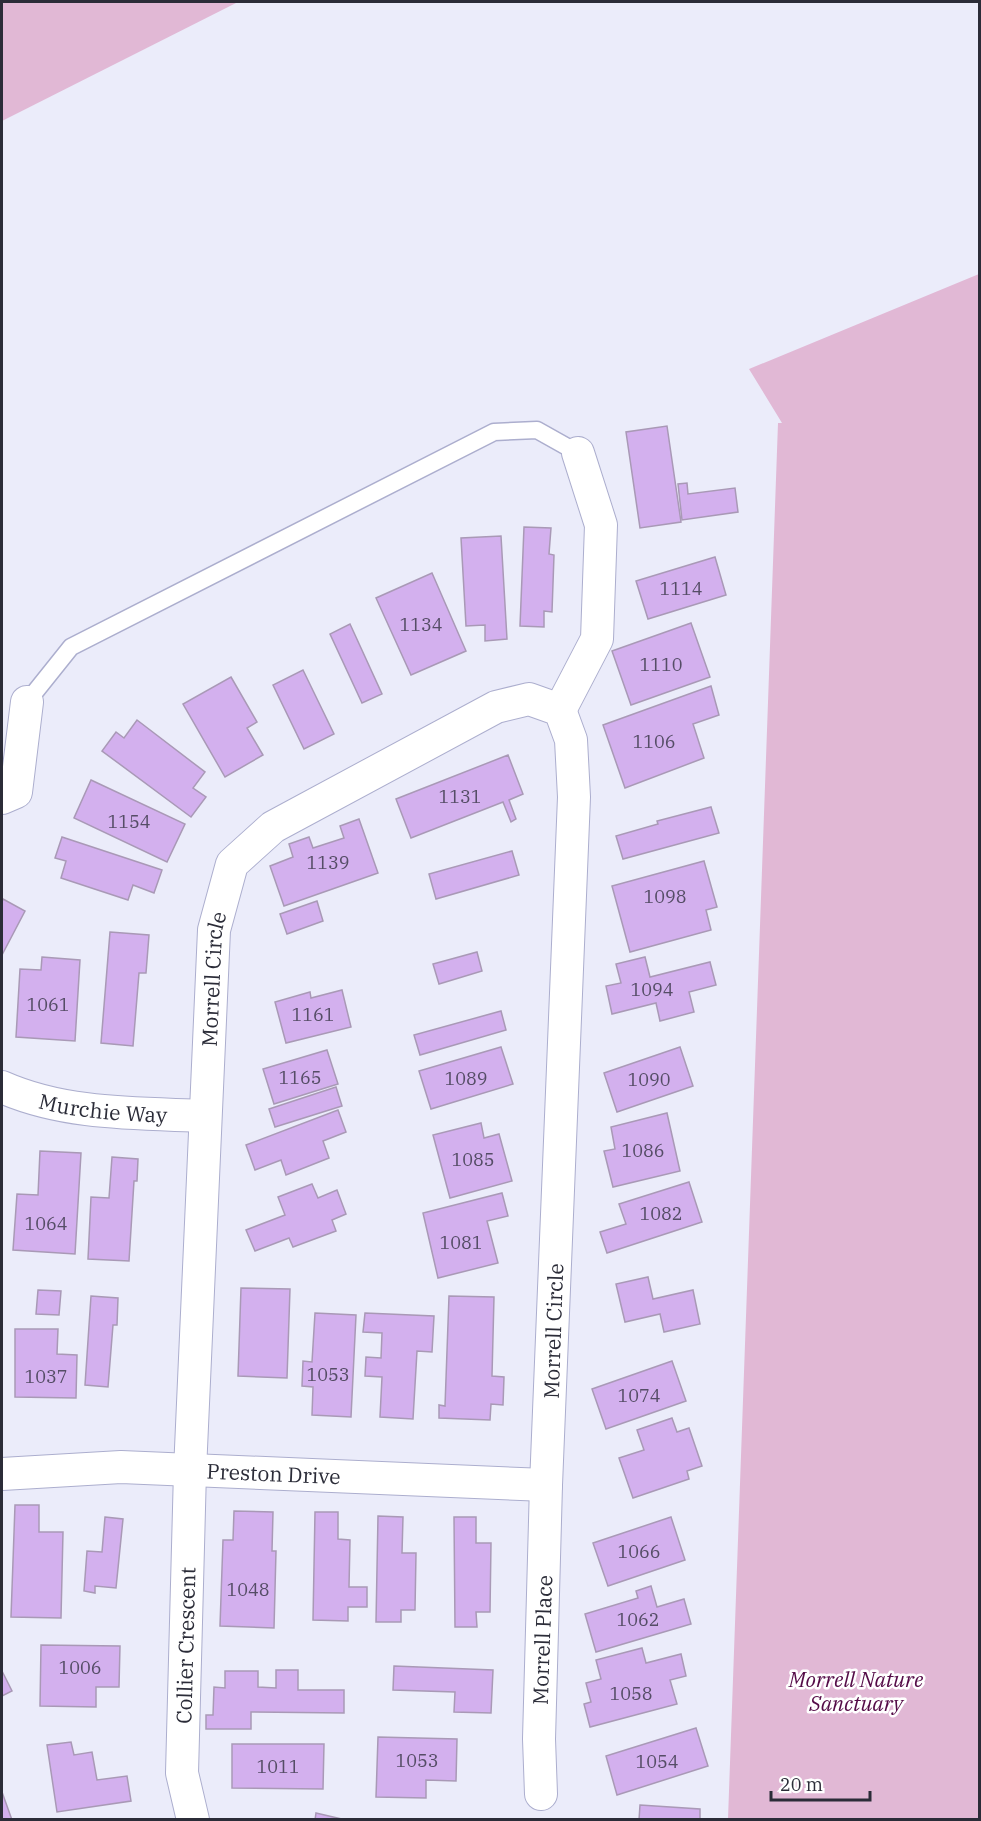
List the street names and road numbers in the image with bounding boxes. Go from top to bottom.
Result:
street label: Morrell Circle [195,908,232,1047]
street label: Murchie Way [36,1087,168,1129]
street label: Morrell Circle [537,1263,569,1399]
street label: Preston Drive [206,1457,341,1490]
street label: Collier Crescent [169,1567,201,1724]
street label: Morrell Place [526,1574,558,1706]

